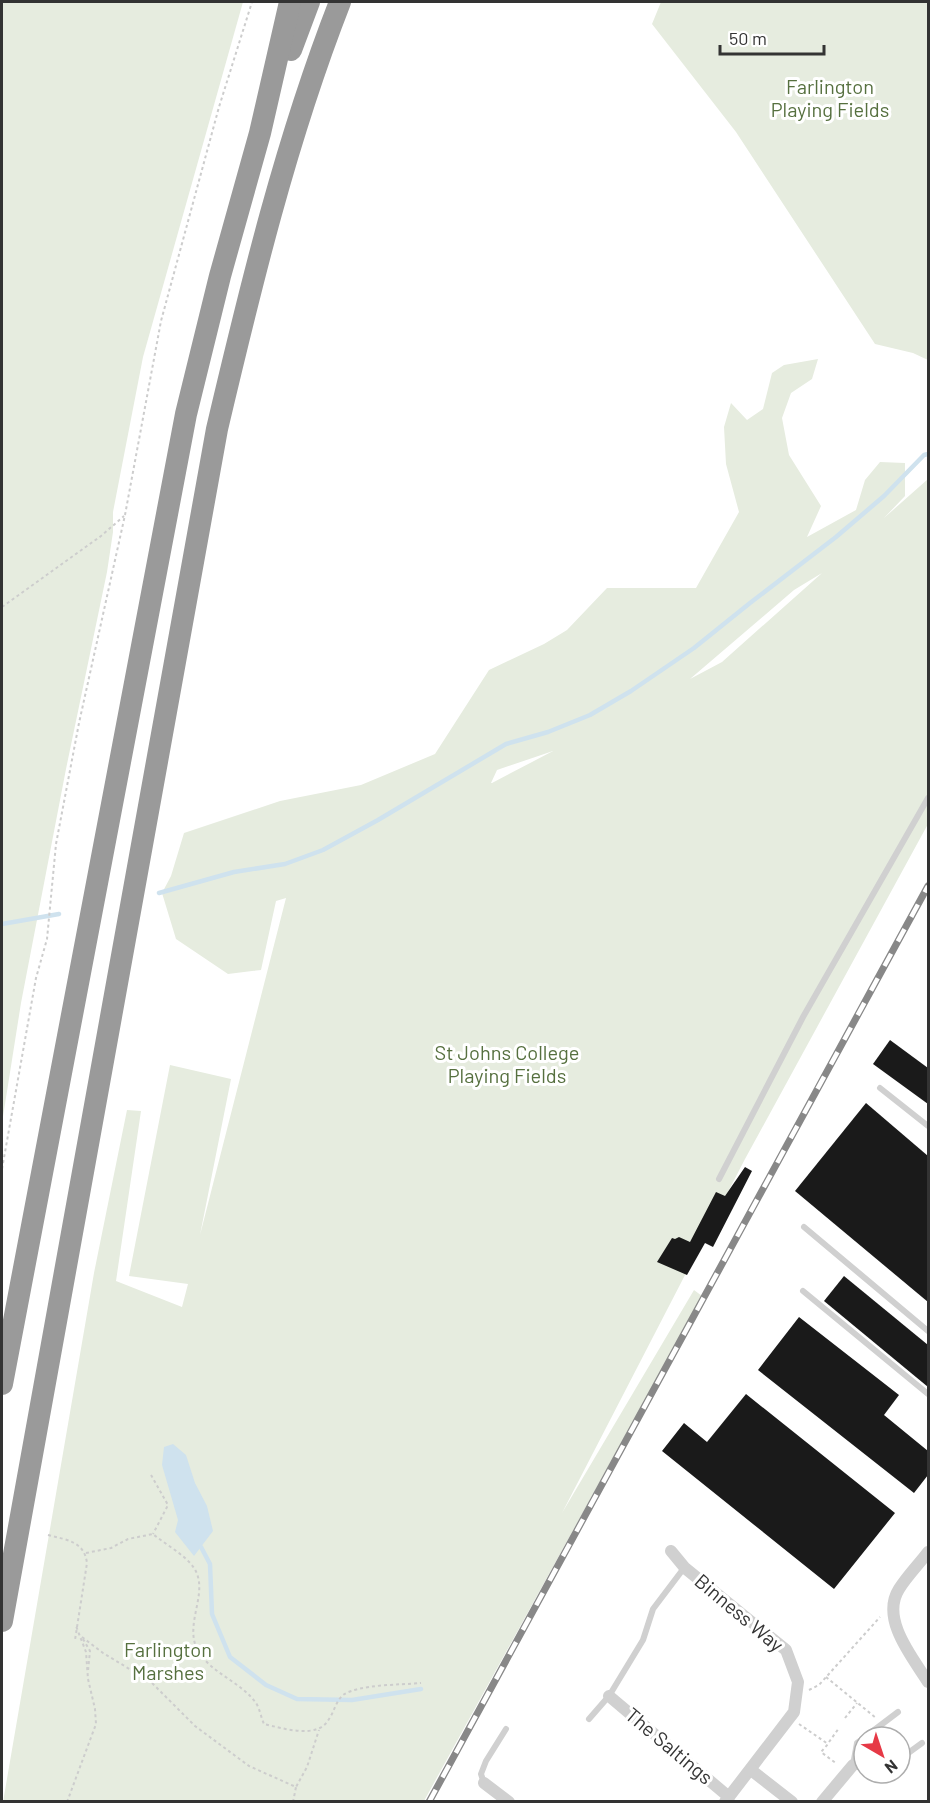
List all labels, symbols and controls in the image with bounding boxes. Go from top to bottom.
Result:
scale bar [720,18,824,56]
text: 50 m [729,27,767,49]
park label: Farlington Playing Fields [771,74,889,121]
park label: St Johns College Playing Fields [435,1040,579,1087]
street label: Binness Way [690,1568,789,1656]
park label: Farlington Marshes [124,1637,212,1684]
street label: The Saltings [621,1702,718,1789]
north arrow [852,1725,912,1785]
text: N [882,1756,902,1778]

